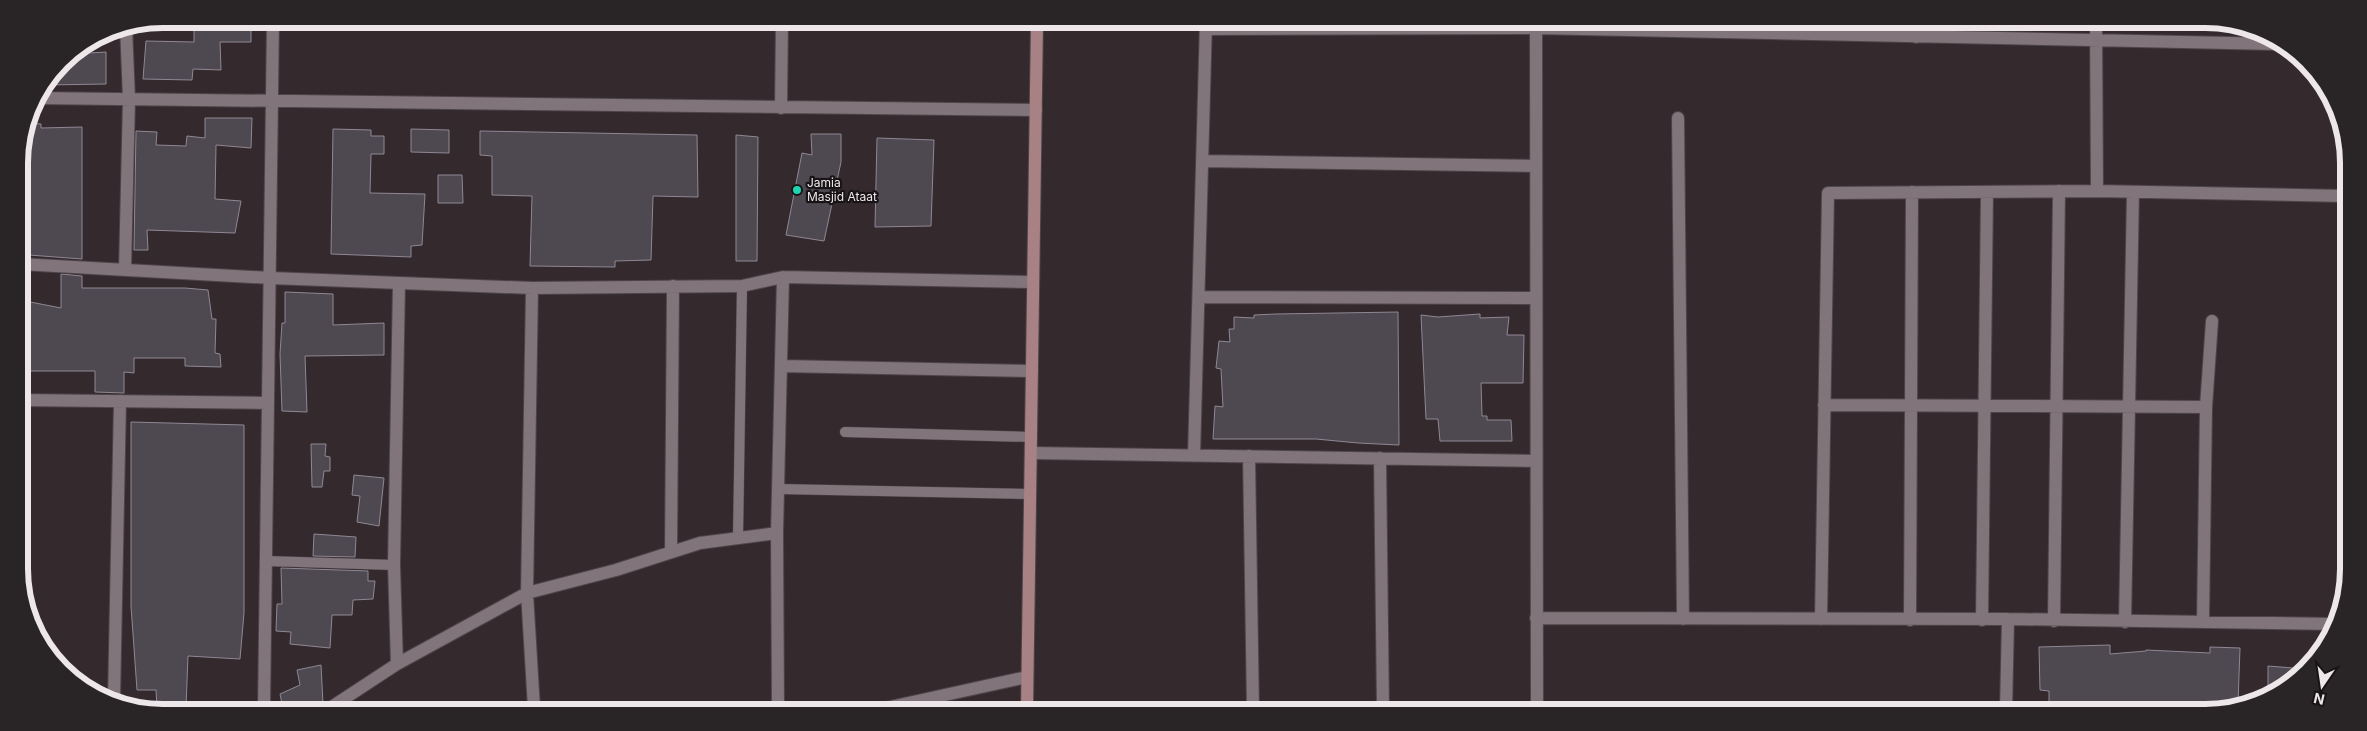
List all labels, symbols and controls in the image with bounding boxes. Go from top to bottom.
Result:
place label: Jamia Masjid Ataat [807,175,877,204]
marker: Jamia Masjid Ataat [791,184,803,196]
north arrow [2297,661,2347,711]
text: N [2312,690,2326,709]

